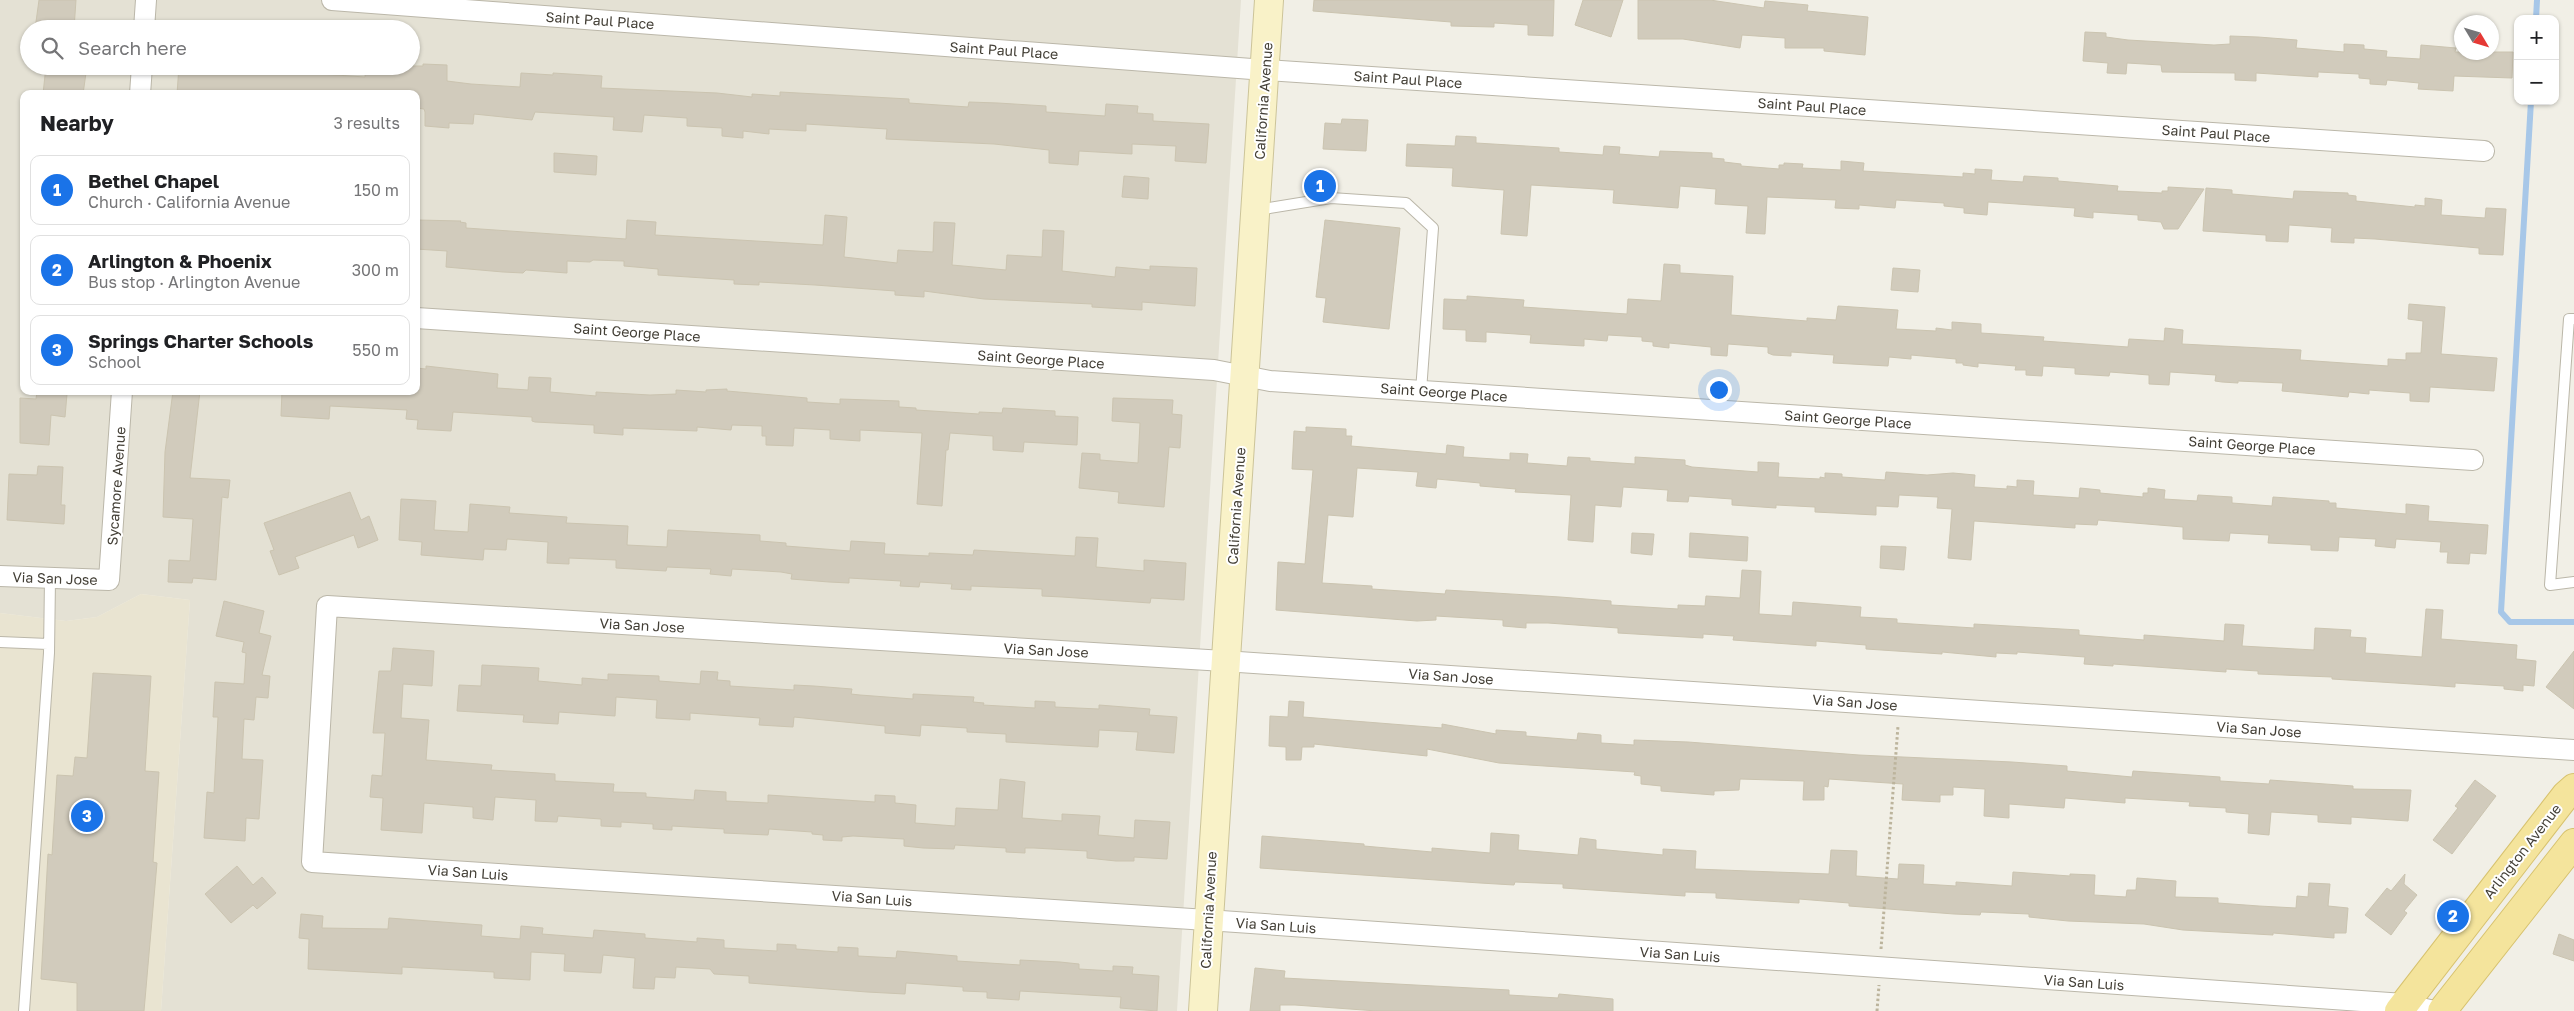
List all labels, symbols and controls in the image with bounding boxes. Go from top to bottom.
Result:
street label: Saint Paul Place [545,8,655,32]
north arrow [2454,15,2499,60]
map controls [2514,15,2559,105]
button: + [2514,15,2559,60]
search box [20,20,420,75]
icon: search [38,34,66,62]
text: Search here [78,36,187,59]
street label: Saint Paul Place [949,38,1059,62]
street label: California Avenue [1250,42,1276,160]
button: − [2514,60,2559,105]
street label: Saint Paul Place [1353,67,1463,91]
street label: Saint Paul Place [1757,94,1867,118]
text: Nearby [40,110,114,136]
text: 3 results [333,113,400,133]
street label: Saint Paul Place [2161,121,2271,145]
pin: 1 [1304,167,1336,205]
text: Bethel Chapel [88,169,219,192]
text: 1 [53,180,61,200]
text: 150 m [354,180,399,200]
text: Church · California Avenue [88,192,290,212]
text: Arlington & Phoenix [88,249,272,272]
text: 2 [52,260,62,280]
text: 300 m [352,260,399,280]
text: Bus stop · Arlington Avenue [88,272,300,292]
street label: Saint George Place [573,319,701,345]
text: Springs Charter Schools [88,329,313,352]
text: 3 [52,340,62,360]
text: 550 m [352,340,399,360]
street label: Saint George Place [977,346,1105,372]
text: School [88,352,141,372]
your location [1706,377,1732,403]
street label: Saint George Place [1380,379,1508,405]
street label: Saint George Place [1784,406,1912,432]
street label: Sycamore Avenue [103,426,129,546]
street label: Saint George Place [2188,432,2316,458]
street label: California Avenue [1223,447,1249,565]
street label: Via San Jose [12,568,98,588]
street label: Via San Jose [599,614,685,636]
street label: Via San Jose [1003,639,1089,661]
street label: Via San Jose [1408,665,1494,687]
street label: Via San Jose [1812,691,1898,713]
street label: Via San Jose [2216,718,2302,740]
pin: 3 [71,797,103,835]
street label: Arlington Avenue [2480,800,2564,902]
street label: California Avenue [1196,851,1220,969]
street label: Via San Luis [427,861,509,883]
street label: Via San Luis [831,887,913,909]
pin: 2 [2437,897,2469,935]
street label: Via San Luis [1235,914,1317,936]
street label: Via San Luis [1639,943,1721,965]
street label: Via San Luis [2043,971,2125,993]

